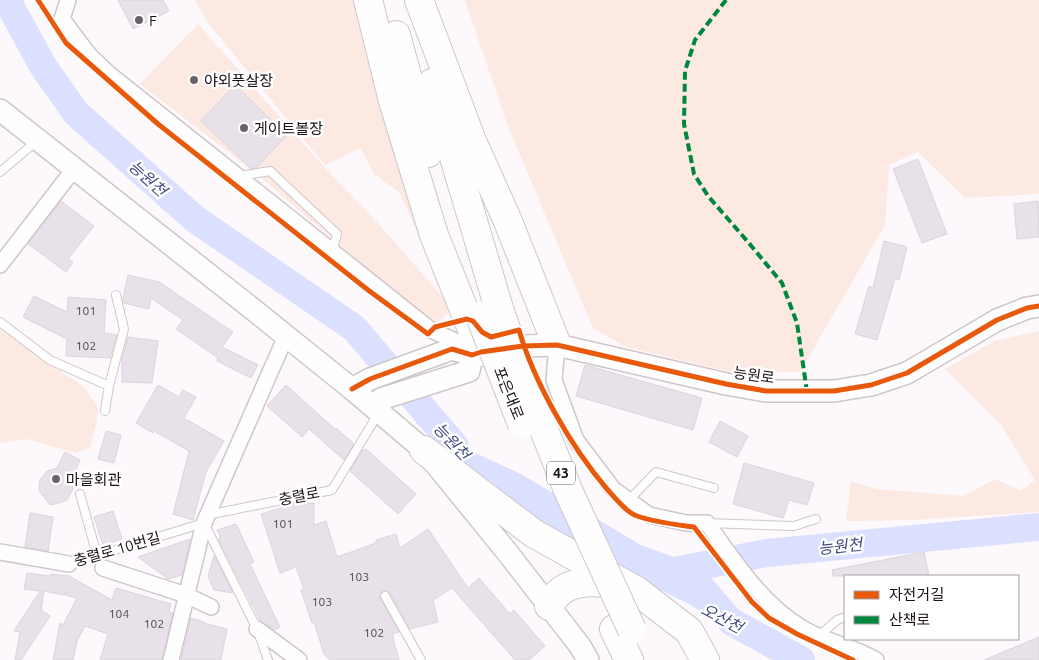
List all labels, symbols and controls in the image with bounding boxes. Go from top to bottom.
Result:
place label: F [149,12,157,29]
marker: F [133,14,145,26]
place label: 야외풋살장 [204,72,273,89]
marker: 야외풋살장 [188,74,200,86]
place label: 게이트볼장 [254,120,323,137]
marker: 게이트볼장 [238,122,250,134]
water label: 능원천 [126,157,172,201]
house number: 101 [76,304,96,317]
house number: 102 [76,339,96,352]
street label: 포은대로 [491,364,527,422]
street label: 능원로 [732,364,776,386]
water label: 능원천 [430,419,475,465]
road number: 43 [547,462,575,484]
place label: 마을회관 [66,471,121,488]
marker: 마을회관 [50,473,62,485]
street label: 충렬로 [277,484,321,508]
house number: 101 [273,517,293,530]
street label: 충렬로 10번길 [72,529,162,569]
water label: 능원천 [817,535,865,557]
house number: 103 [349,570,369,583]
legend [844,575,1019,640]
text: 자전거길 [889,586,944,603]
house number: 103 [312,595,332,608]
water label: 오산천 [698,600,748,637]
house number: 104 [109,607,129,620]
text: 산책로 [889,611,930,628]
house number: 102 [144,617,164,630]
house number: 102 [364,626,384,639]

